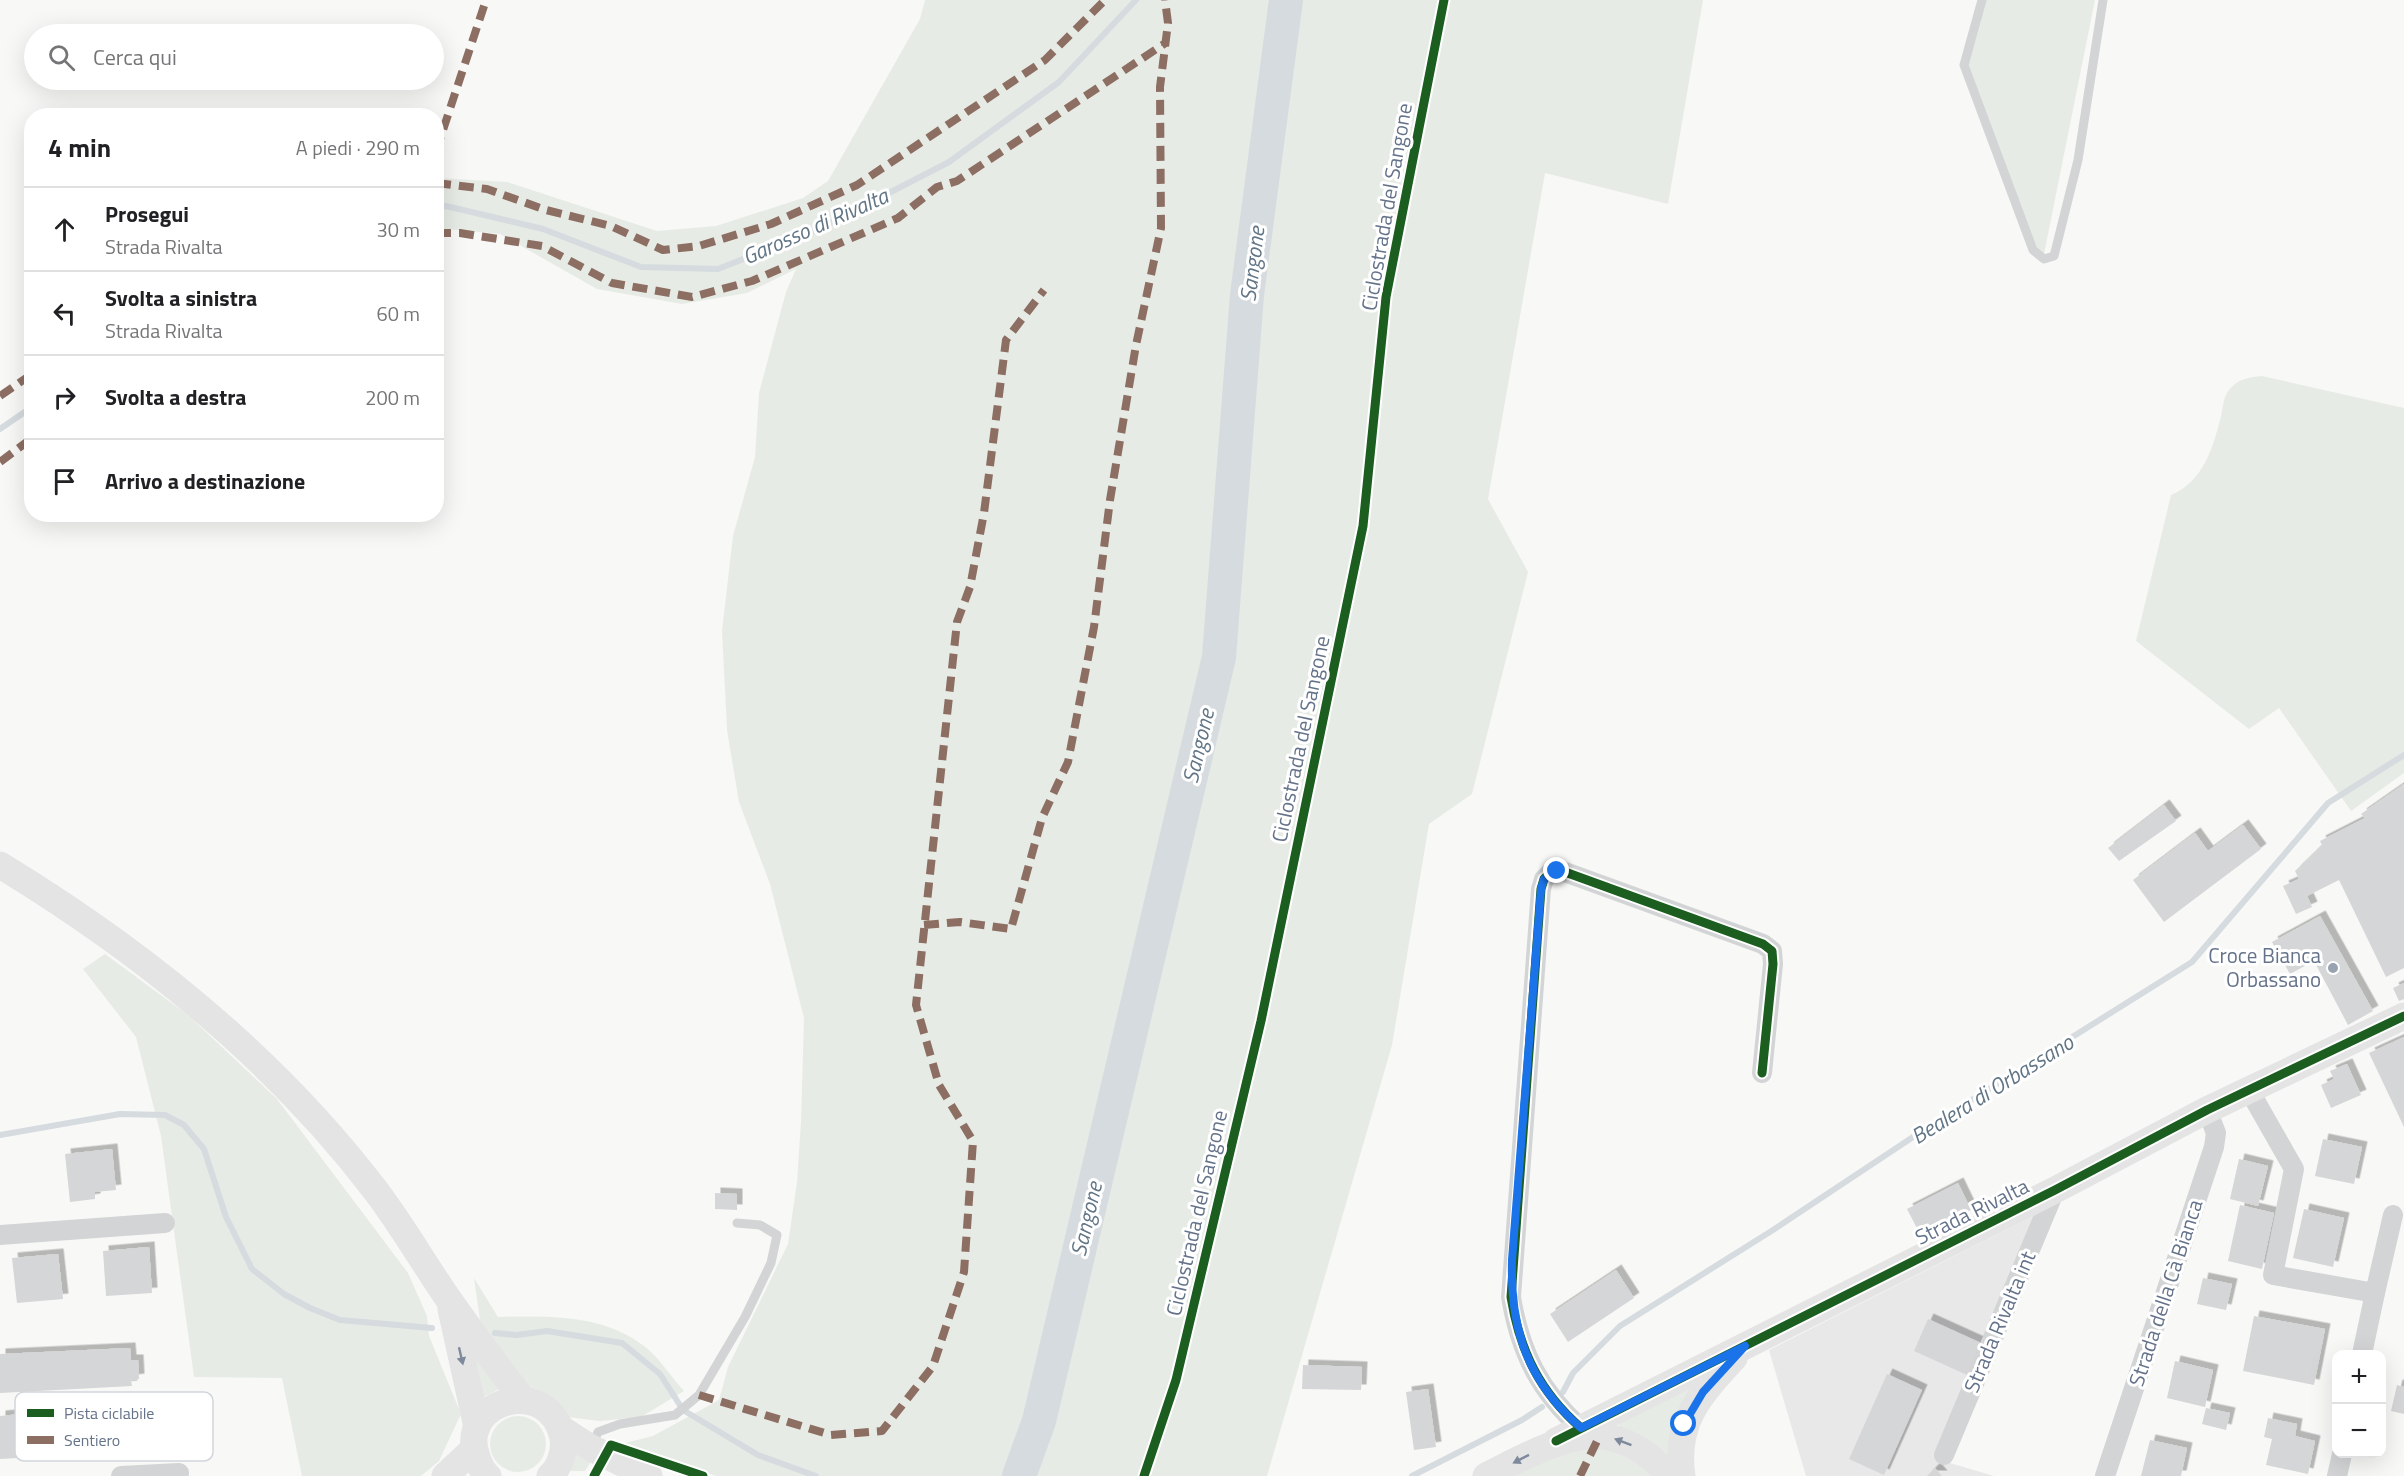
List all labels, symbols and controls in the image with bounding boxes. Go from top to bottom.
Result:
search box [24,24,444,90]
text: Cerca qui [93,40,177,74]
icon: search [45,41,78,74]
street label: Ciclostrada del Sangone [1352,100,1420,313]
text: 4 min [48,128,111,167]
text: A piedi · 290 m [296,132,420,163]
water label: Garosso di Rivalta [737,178,895,273]
text: Prosegui [105,197,189,231]
icon: ahead [48,213,81,246]
text: 30 m [376,214,420,245]
water label: Sangone [1231,223,1274,303]
text: Strada Rivalta [105,231,222,262]
text: Svolta a sinistra [105,281,257,315]
icon: left [48,297,81,330]
text: 60 m [376,298,420,329]
text: Strada Rivalta [105,315,222,346]
text: Svolta a destra [105,380,247,414]
icon: right [48,381,81,414]
text: 200 m [365,382,420,413]
text: Arrivo a destinazione [105,464,305,498]
icon: arrive [48,465,81,498]
street label: Ciclostrada del Sangone [1262,633,1338,845]
water label: Sangone [1173,704,1223,786]
route end [1543,857,1569,883]
place label: Croce Bianca Orbassano [2208,939,2321,995]
marker: Croce Bianca Orbassano [2326,961,2340,975]
water label: Bealera di Orbassano [1904,1025,2081,1153]
street label: Ciclostrada del Sangone [1157,1107,1235,1319]
street label: Strada Rivalta [1909,1169,2034,1253]
water label: Sangone [1061,1177,1111,1259]
street label: Strada della Cà Bianca [2120,1195,2211,1390]
street label: Strada Rivalta int [1955,1245,2044,1397]
one-way arrow [457,1347,467,1365]
map controls [2332,1350,2386,1458]
button: + [2332,1350,2386,1404]
legend [15,1392,213,1461]
text: Pista ciclabile [64,1401,154,1425]
button: − [2332,1404,2386,1458]
route start [1670,1410,1696,1436]
text: Sentiero [64,1428,120,1452]
one-way arrow [1614,1436,1632,1446]
one-way arrow [1513,1454,1530,1463]

